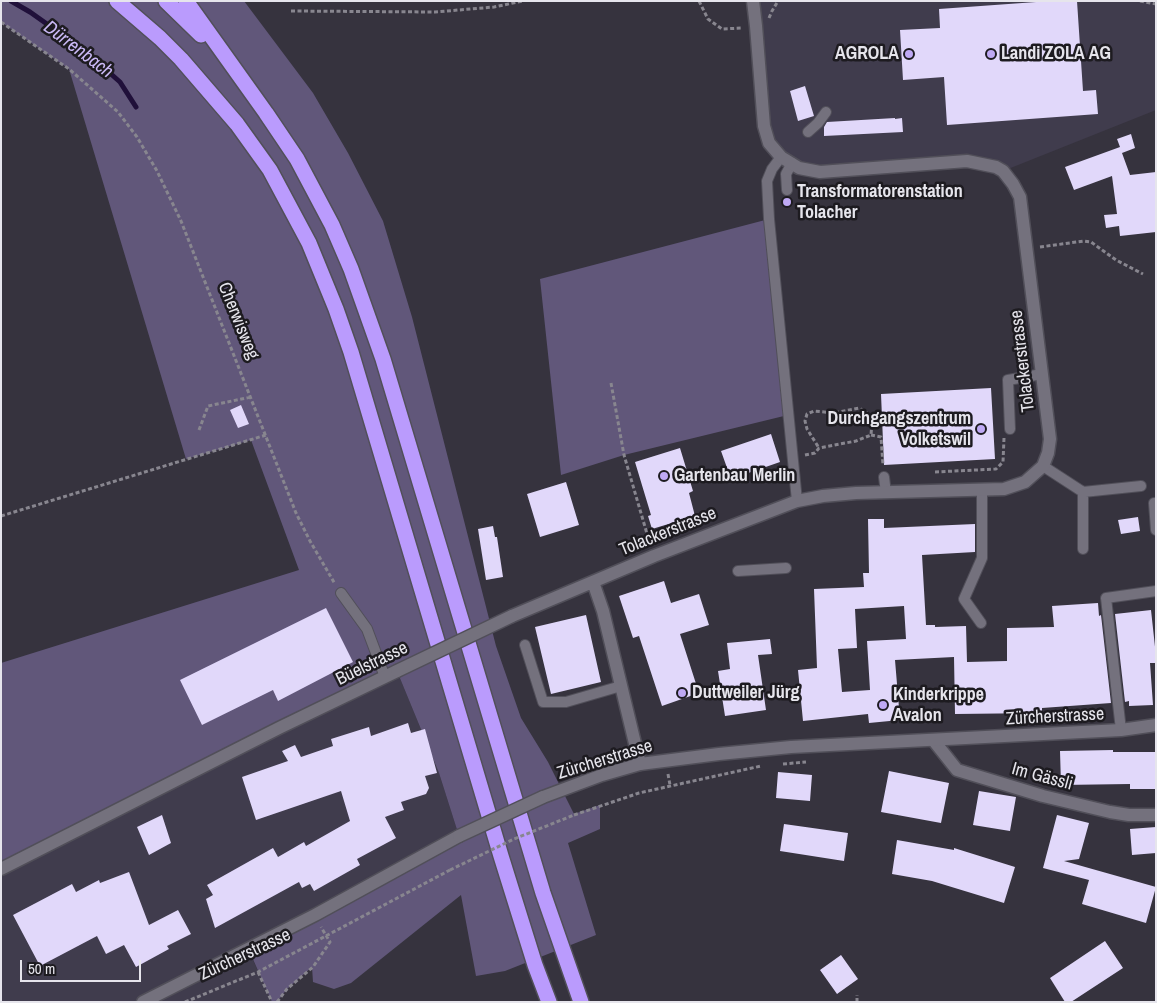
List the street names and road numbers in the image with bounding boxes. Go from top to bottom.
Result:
street label: Cherwisweg [213,279,263,363]
street label: Tolackerstrasse [1006,309,1040,413]
street label: Tolackerstrasse [616,503,720,561]
street label: Büelstrasse [333,637,411,691]
street label: Zürcherstrasse [1005,704,1105,730]
street label: Zürcherstrasse [555,735,655,785]
street label: Im Gässli [1009,759,1075,795]
street label: Zürcherstrasse [196,924,294,986]

